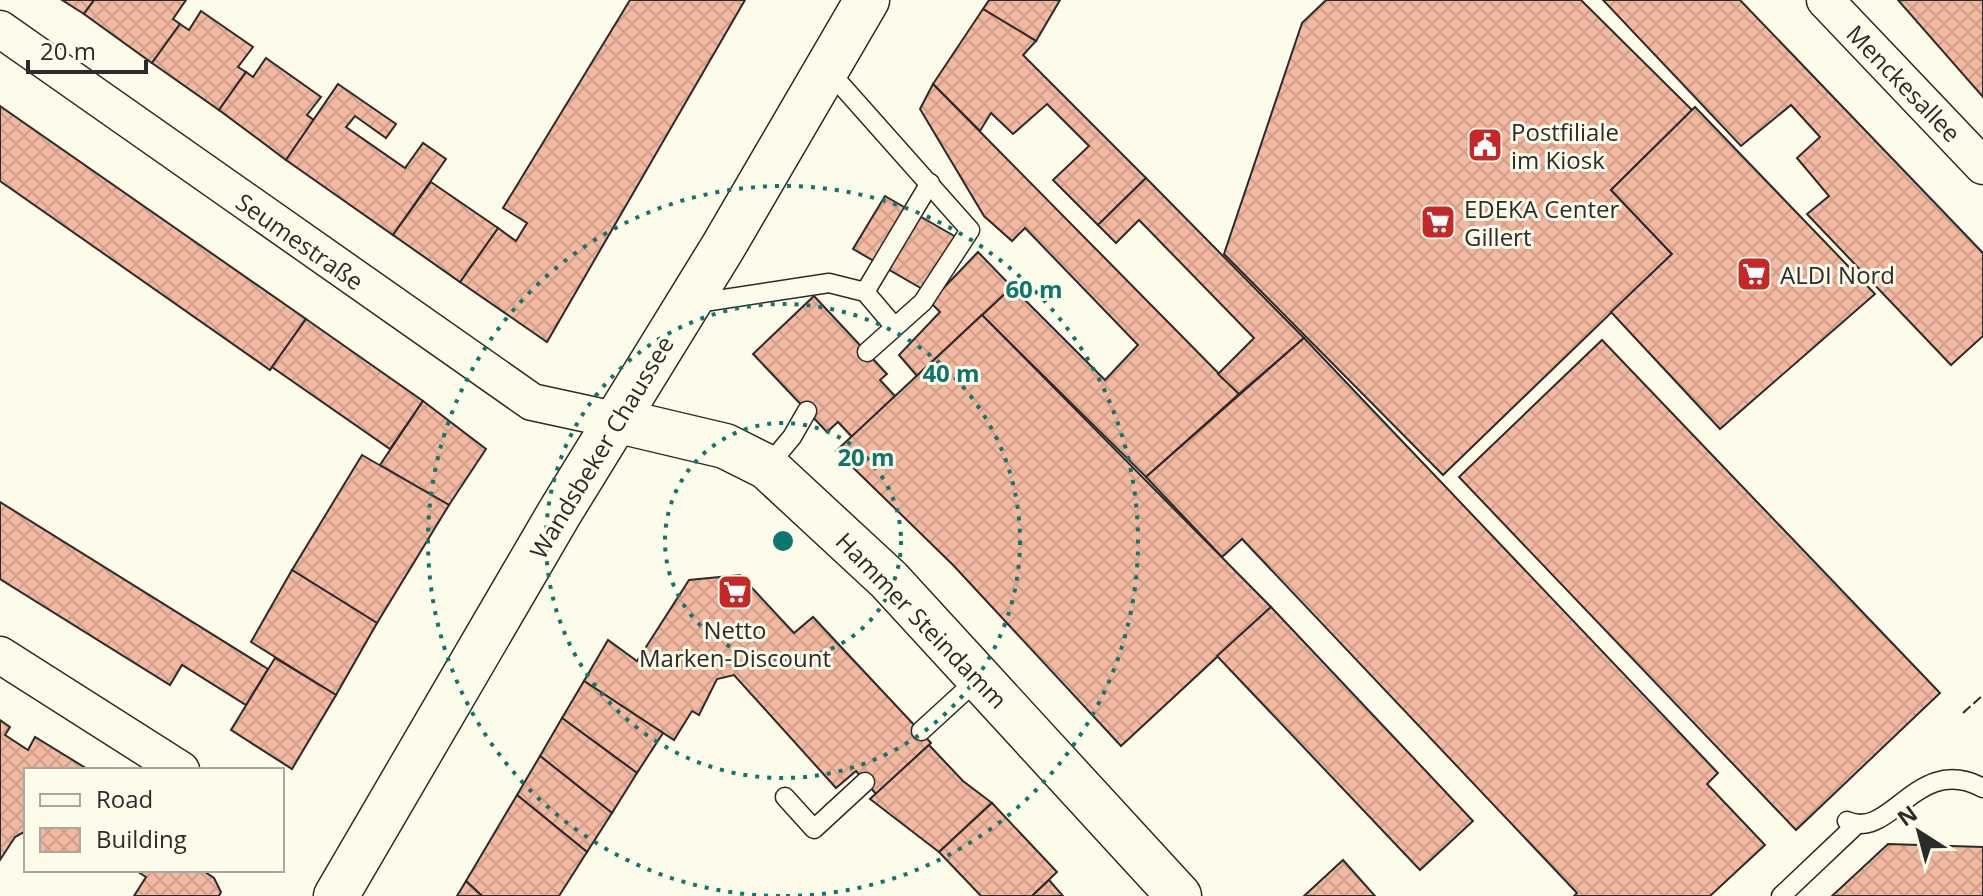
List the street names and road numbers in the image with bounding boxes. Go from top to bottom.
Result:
street label: Menckesallee [1840,17,1968,149]
street label: Seumestraße [230,185,370,297]
street label: Wandsbeker Chaussee [521,329,681,565]
street label: Hammer Steindamm [829,525,1015,715]

